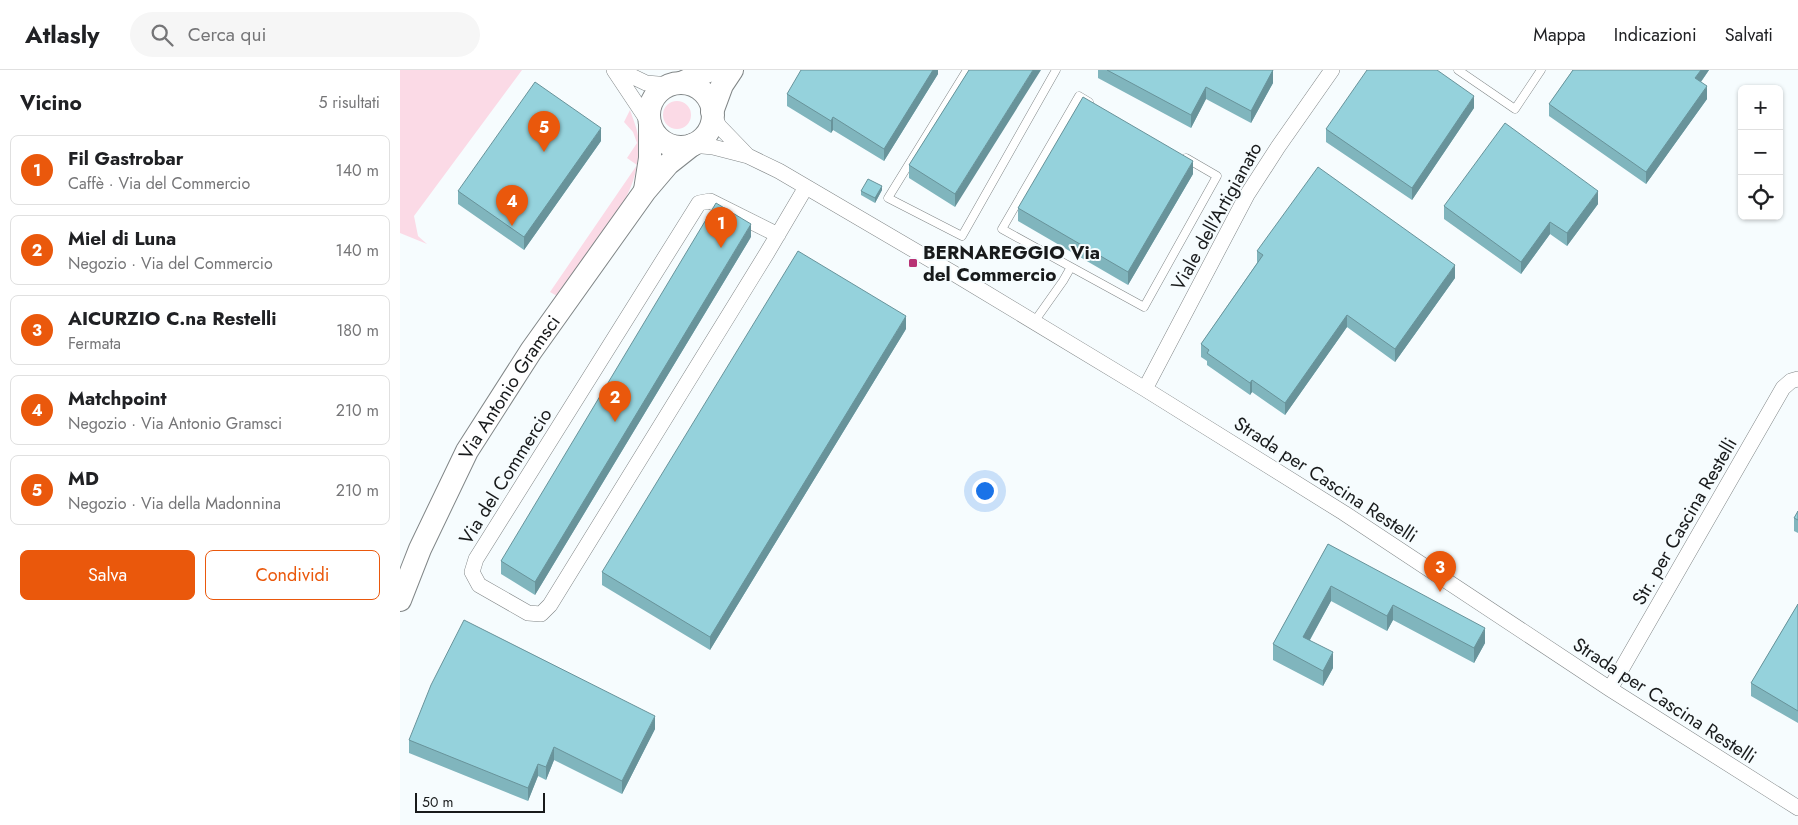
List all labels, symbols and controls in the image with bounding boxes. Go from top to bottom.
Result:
search box [130,12,480,57]
text: Atlasly [25,17,100,52]
icon: search [148,21,176,49]
text: Cerca qui [188,21,266,48]
text: Mappa [1533,22,1586,48]
text: Indicazioni [1614,22,1697,48]
text: Salvati [1725,22,1773,48]
map controls [1738,85,1783,220]
button: + [1738,85,1783,130]
text: Vicino [20,88,82,118]
text: 5 risultati [318,91,380,114]
pin: 5 [528,111,560,152]
button: − [1738,130,1783,175]
street label: Viale dell'Artigianato [1164,137,1268,295]
text: Fil Gastrobar [68,145,184,172]
text: 1 [33,159,41,182]
text: 140 m [336,159,379,182]
text: Caffè · Via del Commercio [68,172,250,195]
button: locate [1738,175,1783,220]
pin: 4 [496,185,528,226]
pin: 1 [705,207,737,248]
text: Miel di Luna [68,225,176,252]
text: 2 [32,239,42,262]
text: 140 m [336,239,379,262]
place label: BERNAREGGIO Via del Commercio [923,239,1100,288]
text: Negozio · Via del Commercio [68,252,273,275]
marker: BERNAREGGIO Via del Commercio [907,257,919,269]
text: AICURZIO C.na Restelli [68,305,276,332]
street label: Via Antonio Gramsci [452,309,567,464]
text: 3 [32,319,42,342]
text: 180 m [336,319,379,342]
text: Fermata [68,332,121,355]
pin: 2 [599,381,631,422]
text: Matchpoint [68,385,167,412]
text: 4 [31,399,43,422]
text: 210 m [336,399,379,422]
street label: Via del Commercio [453,403,558,550]
street label: Strada per Cascina Restelli [1229,410,1423,549]
text: Negozio · Via Antonio Gramsci [68,412,282,435]
street label: Str. per Cascina Restelli [1625,433,1743,610]
text: MD [68,465,99,492]
your location [972,478,998,504]
text: 5 [32,479,42,502]
text: 210 m [336,479,379,502]
text: Negozio · Via della Madonnina [68,492,281,515]
button: Salva [20,550,195,600]
button: Condividi [205,550,380,600]
pin: 3 [1424,551,1456,592]
street label: Strada per Cascina Restelli [1568,631,1762,770]
scale bar [415,790,545,813]
text: 50 m [422,792,453,812]

